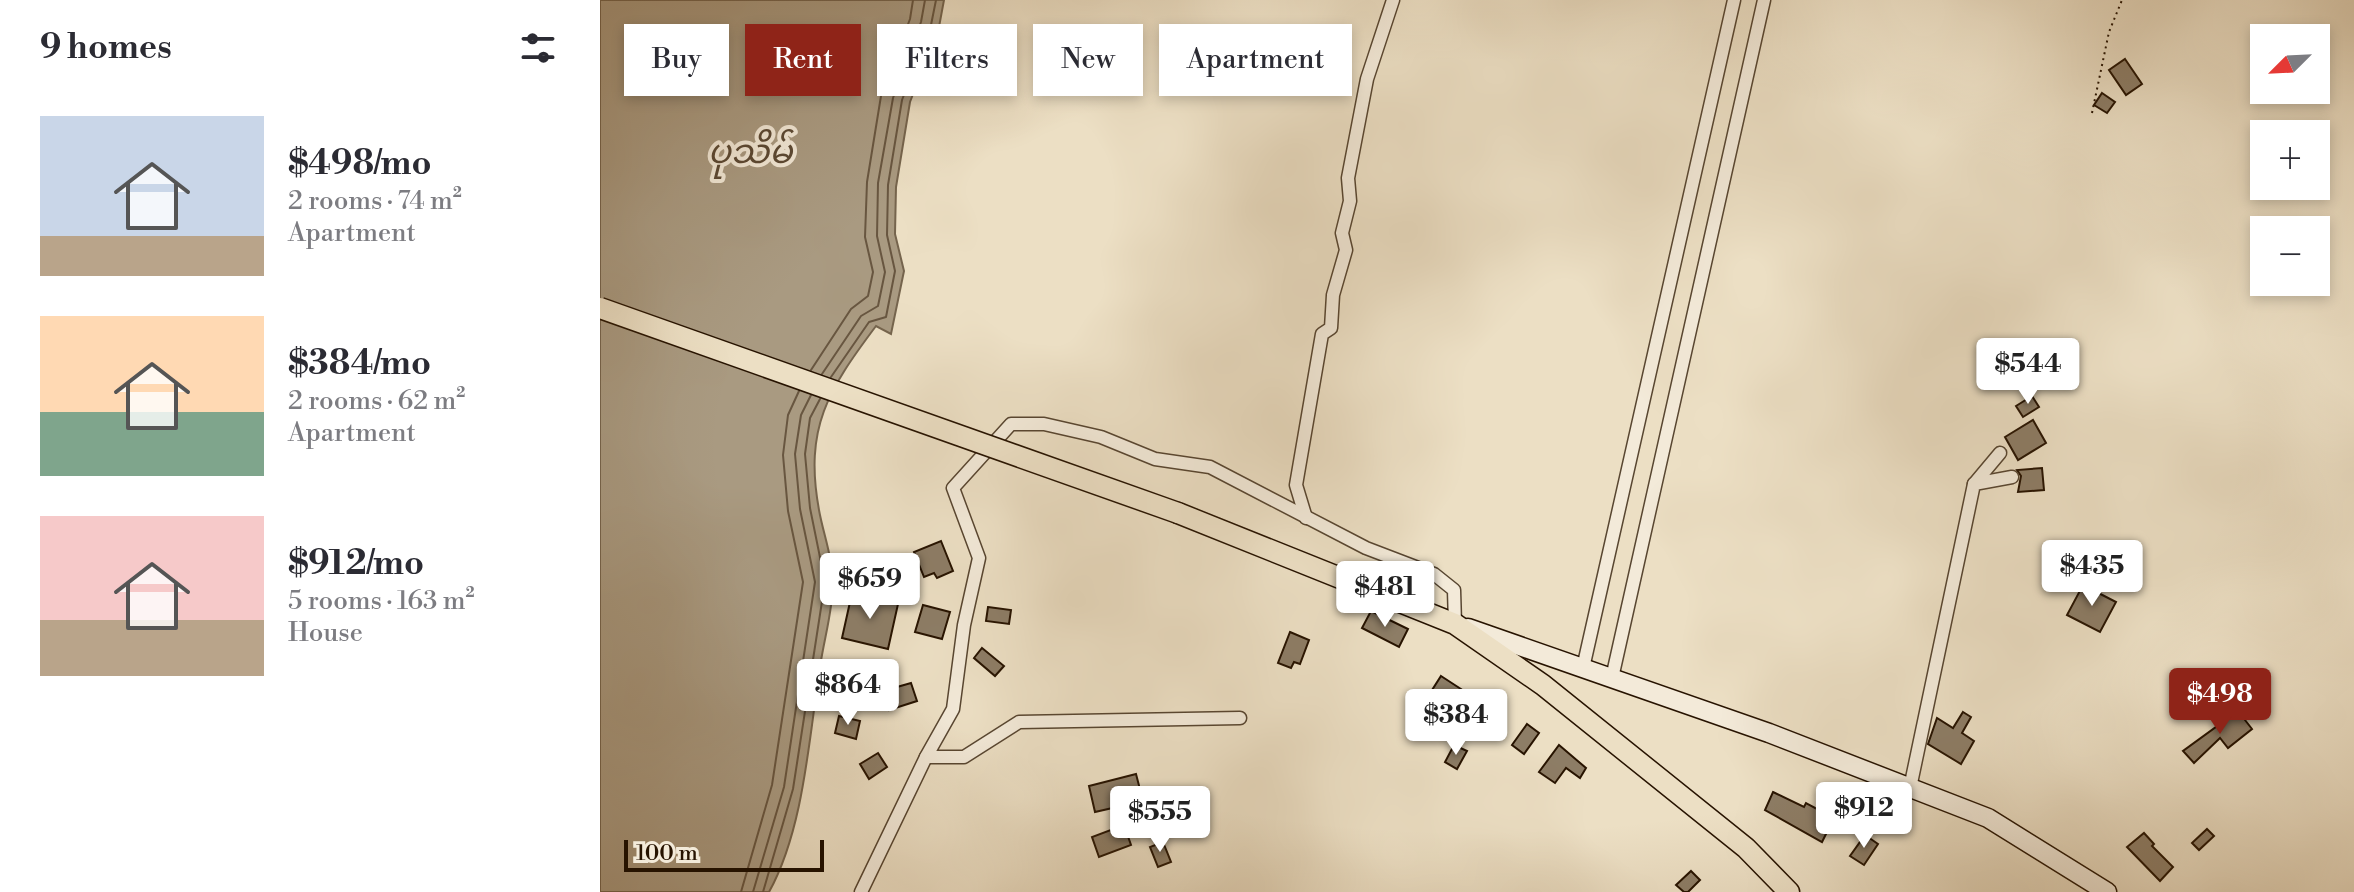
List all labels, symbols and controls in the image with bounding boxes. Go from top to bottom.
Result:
chip: Buy [624,24,729,96]
chip: Rent [745,24,861,96]
chip: Filters [877,24,1017,96]
chip: New [1033,24,1143,96]
chip: Apartment [1159,24,1352,96]
north arrow [2250,24,2330,104]
map controls [2250,24,2330,296]
icon: filters [516,26,560,70]
text: 9 homes [40,27,172,69]
button: + [2250,120,2330,200]
water label: ပုသိမ် [708,128,794,179]
text: $498/mo [288,143,431,185]
icon: home [104,148,200,244]
text: 2 rooms · 74 m² [288,185,462,217]
button: − [2250,216,2330,296]
text: Apartment [288,217,416,249]
pin: $544 [1981,338,2075,406]
text: $384/mo [288,343,431,385]
icon: home [104,348,200,444]
text: $544 [1994,348,2062,380]
text: 2 rooms · 62 m² [288,385,465,417]
text: Apartment [288,417,416,449]
pin: $435 [2045,540,2139,608]
text: $912/mo [288,543,424,585]
icon: home [104,548,200,644]
text: $435 [2060,550,2124,582]
pin: $659 [823,553,917,621]
pin: $481 [1338,561,1432,629]
text: $659 [838,563,902,595]
text: $481 [1354,571,1416,603]
text: 5 rooms · 163 m² [288,585,475,617]
text: House [288,617,363,649]
pin: $864 [801,659,895,727]
pin: $498 [2173,668,2267,736]
text: $864 [815,669,881,701]
text: $498 [2187,678,2253,710]
pin: $384 [1409,689,1503,757]
text: $384 [1423,699,1489,731]
pin: $912 [1817,782,1911,850]
pin: $555 [1113,786,1207,854]
text: $912 [1834,792,1894,824]
text: $555 [1128,796,1192,828]
scale bar [624,836,824,872]
text: 100 m [636,840,698,867]

